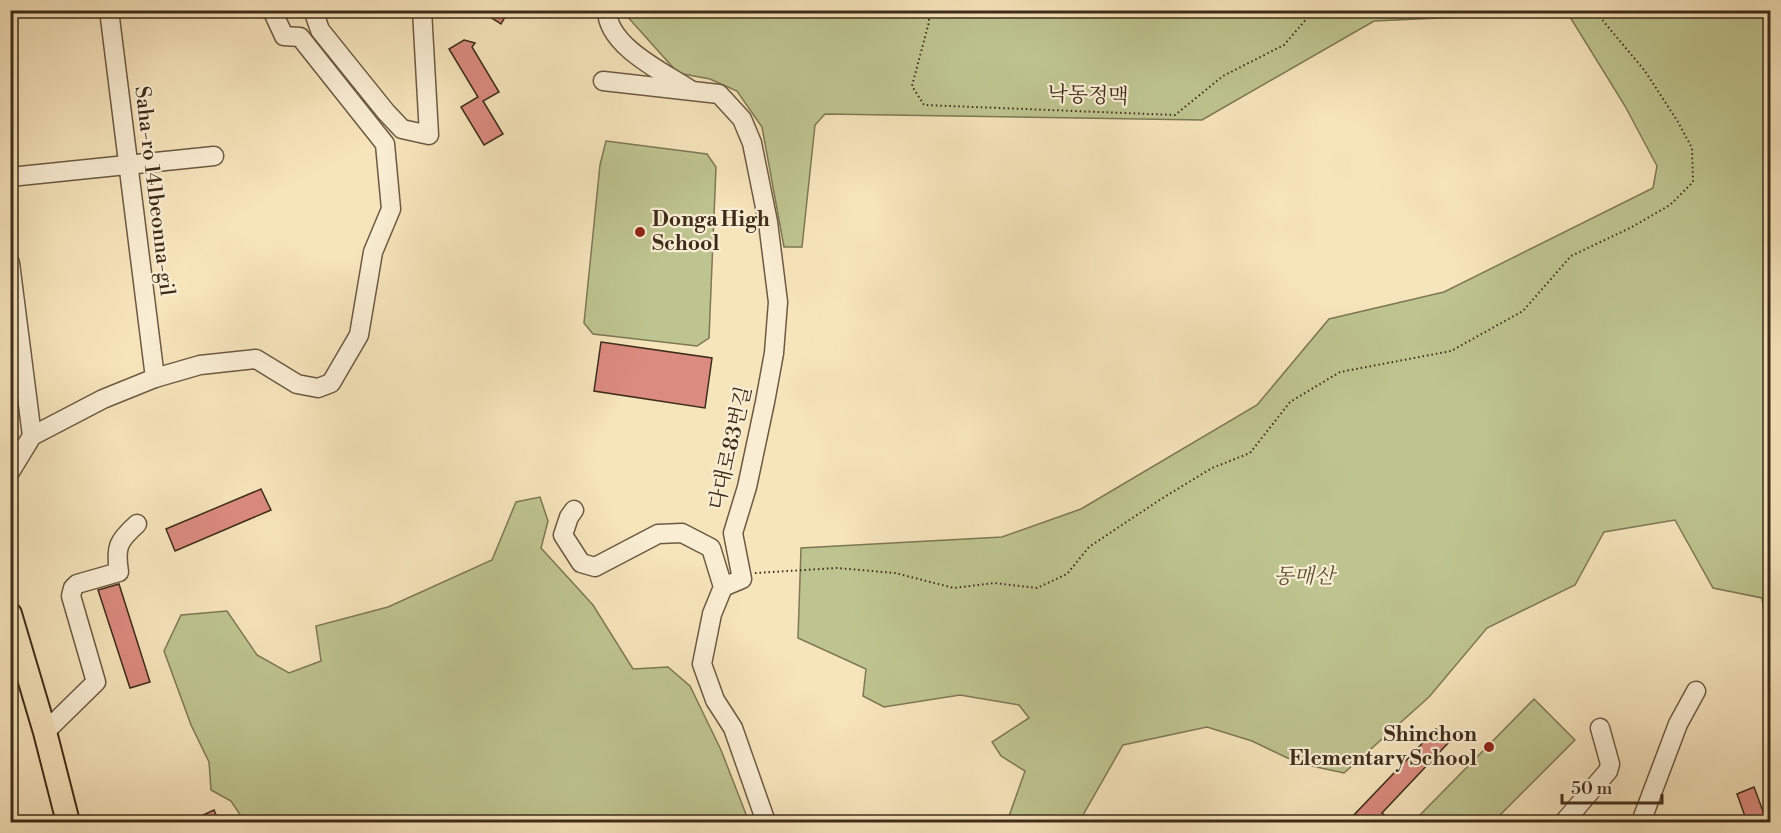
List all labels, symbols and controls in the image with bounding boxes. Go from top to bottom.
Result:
street label: 낙동정맥 [1047,82,1129,110]
street label: Saha-ro 141beonna-gil [128,85,180,297]
place label: Donga High School [652,207,770,257]
marker: Donga High School [633,225,647,239]
street label: 다대로83번길 [704,384,758,512]
park label: 동매산 [1274,564,1337,590]
place label: Shinchon Elementary School [1289,722,1477,772]
marker: Shinchon Elementary School [1482,740,1496,754]
scale bar [1562,767,1662,805]
text: 50 m [1571,777,1613,800]

